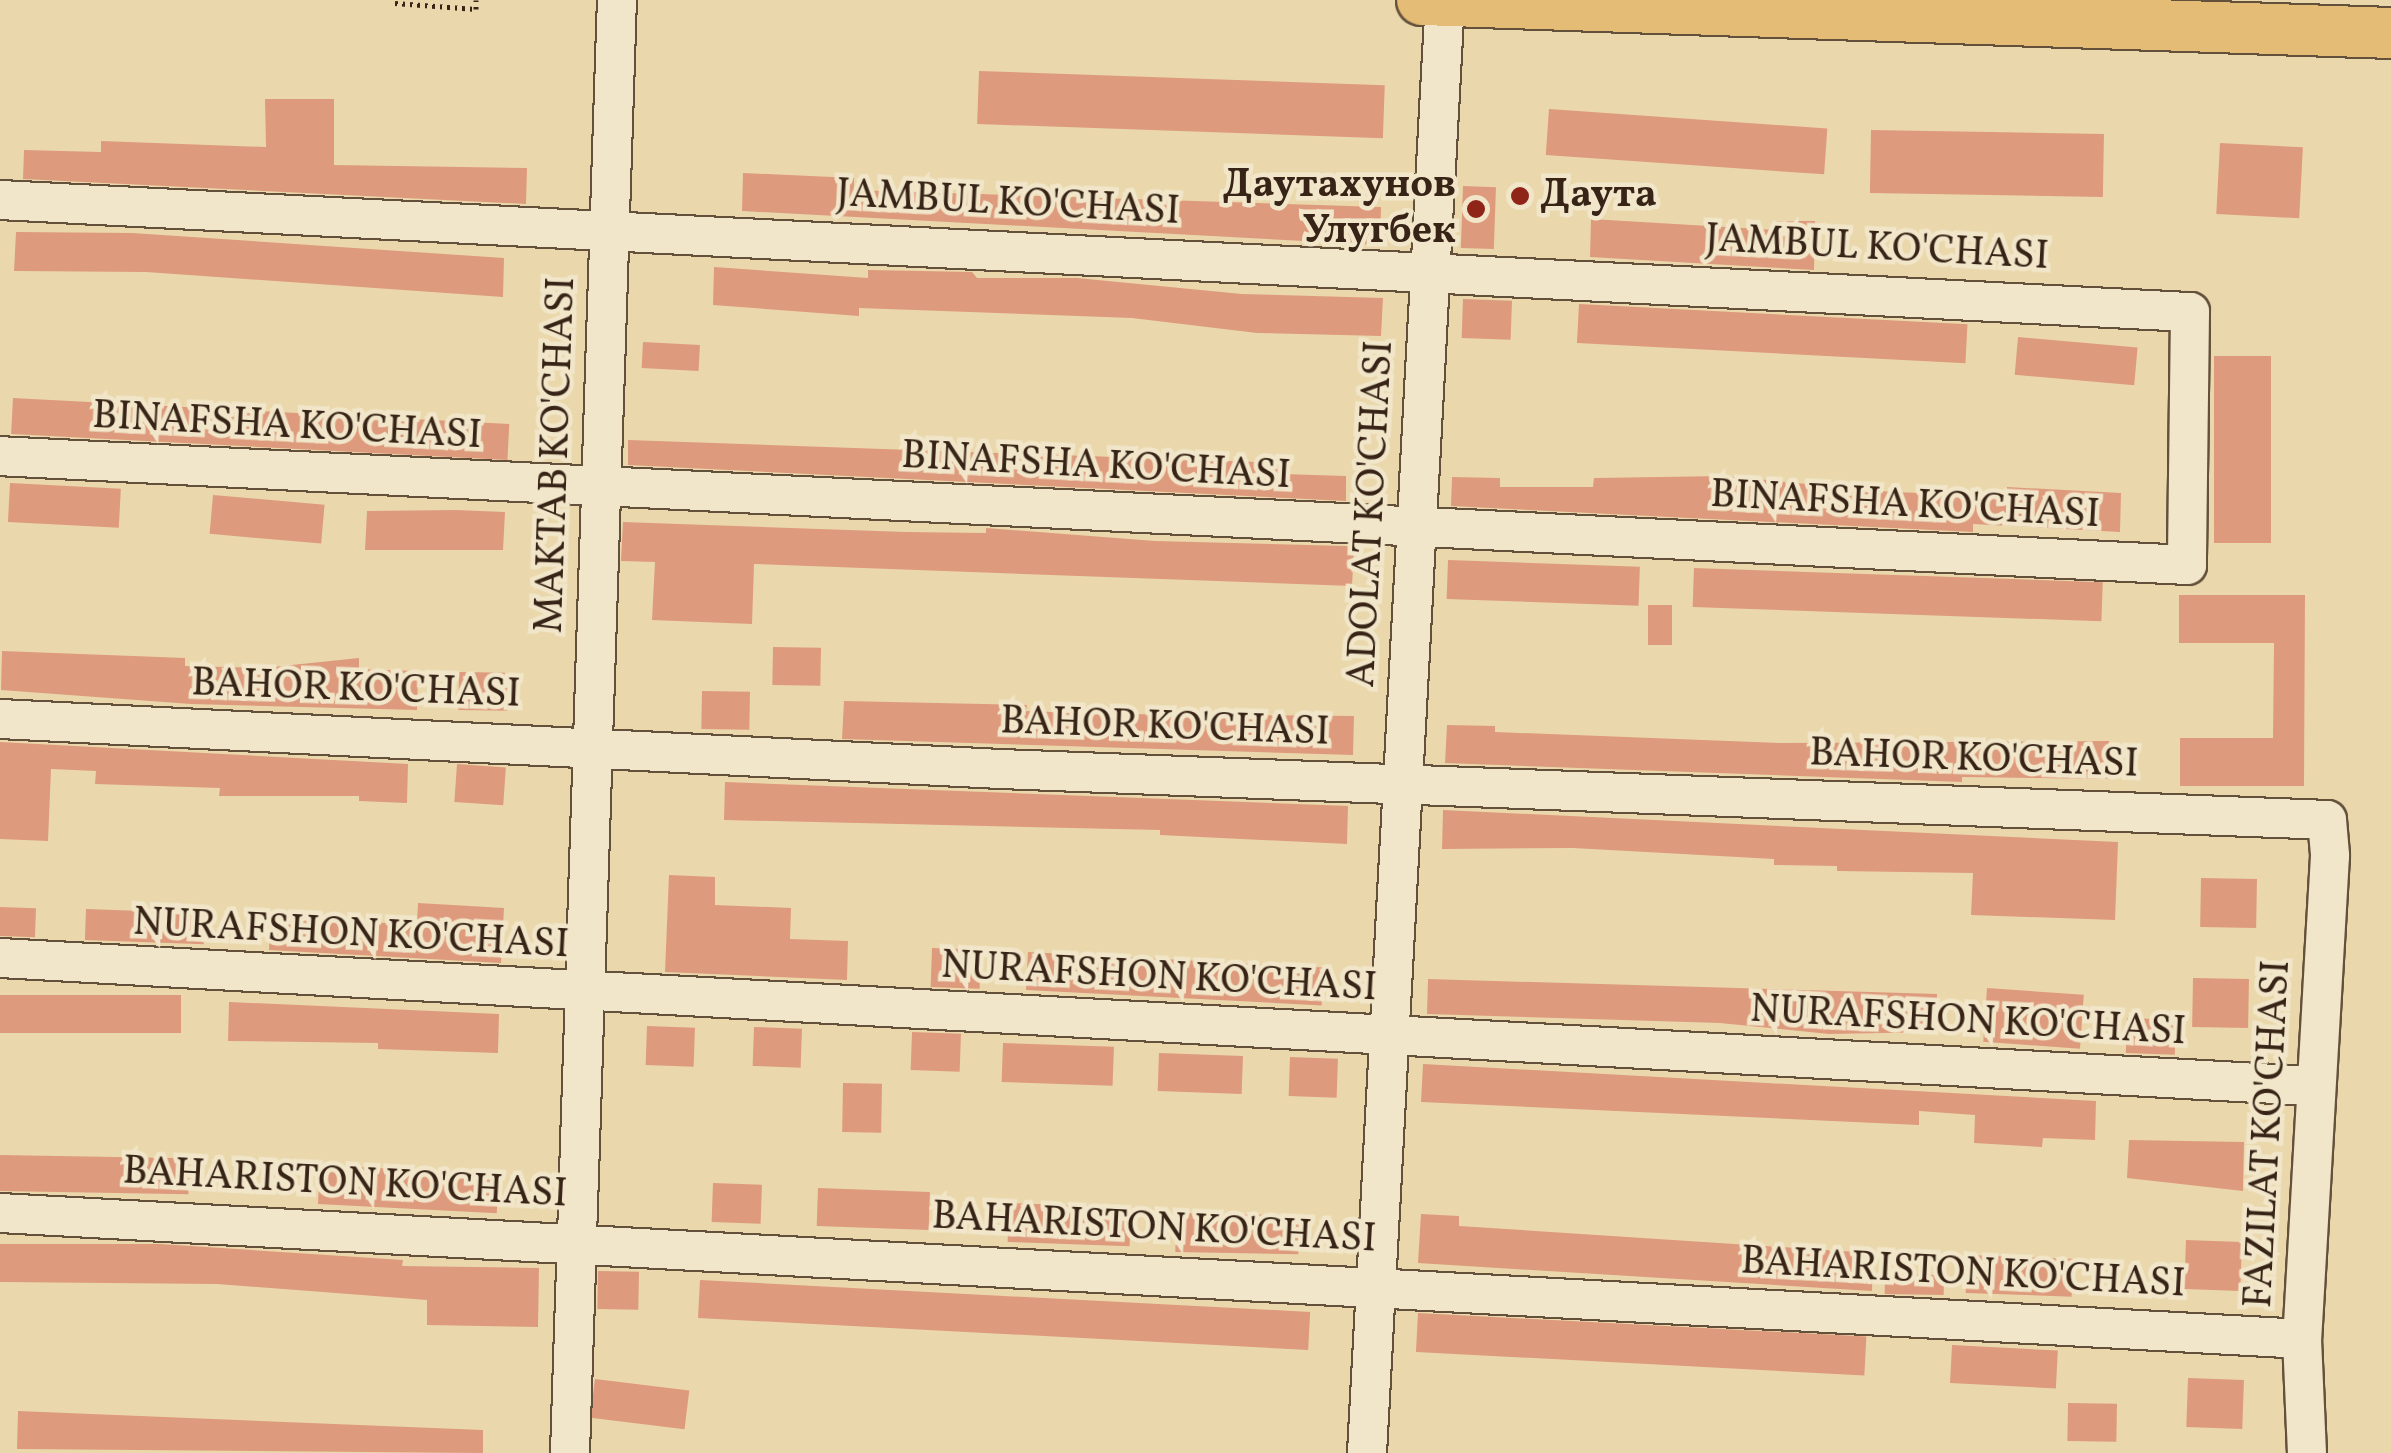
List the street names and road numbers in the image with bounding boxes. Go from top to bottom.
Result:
street label: JAMBUL KO'CHASI [835,171,1181,237]
street label: JAMBUL KO'CHASI [1704,216,2050,282]
street label: MAKTAB KO'CHASI [527,276,587,634]
street label: ADOLAT KO'CHASI [1339,339,1405,689]
street label: BINAFSHA KO'CHASI [91,393,483,461]
street label: BINAFSHA KO'CHASI [900,433,1292,501]
street label: BINAFSHA KO'CHASI [1709,472,2101,540]
street label: BAHOR KO'CHASI [191,660,521,720]
street label: BAHOR KO'CHASI [1000,698,1330,758]
street label: BAHOR KO'CHASI [1809,730,2139,790]
street label: NURAFSHON KO'CHASI [132,900,570,970]
street label: NURAFSHON KO'CHASI [940,943,1378,1013]
street label: FAZILAT KO'CHASI [2236,958,2302,1310]
street label: NURAFSHON KO'CHASI [1749,987,2187,1057]
street label: BAHARISTON KO'CHASI [122,1148,568,1220]
street label: BAHARISTON KO'CHASI [931,1193,1377,1265]
street label: BAHARISTON KO'CHASI [1740,1238,2186,1310]

